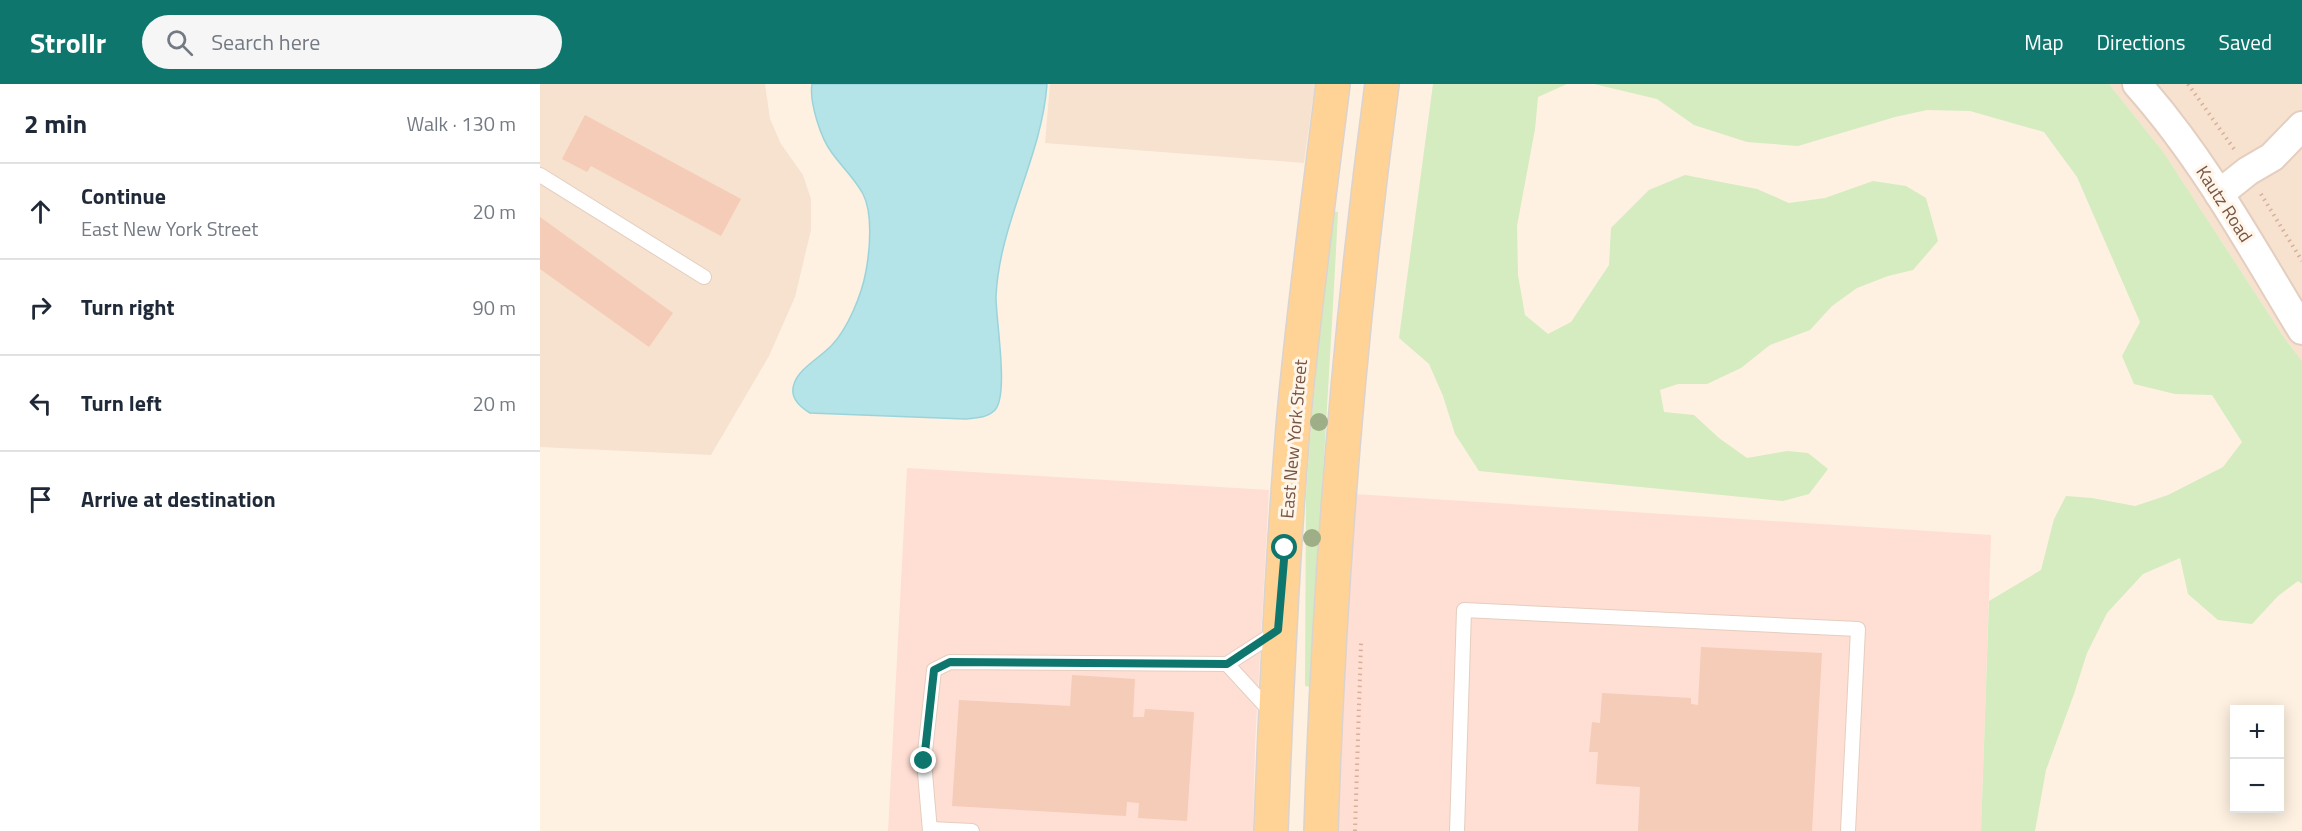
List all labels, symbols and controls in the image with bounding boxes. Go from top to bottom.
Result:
search box [142,15,562,69]
text: Strollr [30,21,106,64]
text: Search here [211,25,320,59]
icon: search [163,26,196,59]
text: Map [2024,26,2064,58]
text: Directions [2097,26,2186,58]
text: Saved [2219,26,2272,58]
text: 2 min [24,104,87,143]
text: Walk · 130 m [407,108,516,139]
street label: Kautz Road [2190,160,2259,247]
text: Continue [81,179,166,213]
icon: ahead [24,195,57,228]
text: 20 m [472,196,516,227]
text: East New York Street [81,213,258,244]
text: Turn right [81,290,175,324]
icon: right [24,291,57,324]
text: 90 m [472,292,516,323]
street label: East New York Street [1273,358,1314,520]
text: Turn left [81,386,162,420]
icon: left [24,387,57,420]
text: 20 m [472,388,516,419]
text: Arrive at destination [81,482,276,516]
icon: arrive [24,483,57,516]
route start [1271,534,1297,560]
map controls [2230,705,2284,813]
button: + [2230,705,2284,759]
route end [910,747,936,773]
button: − [2230,759,2284,813]

